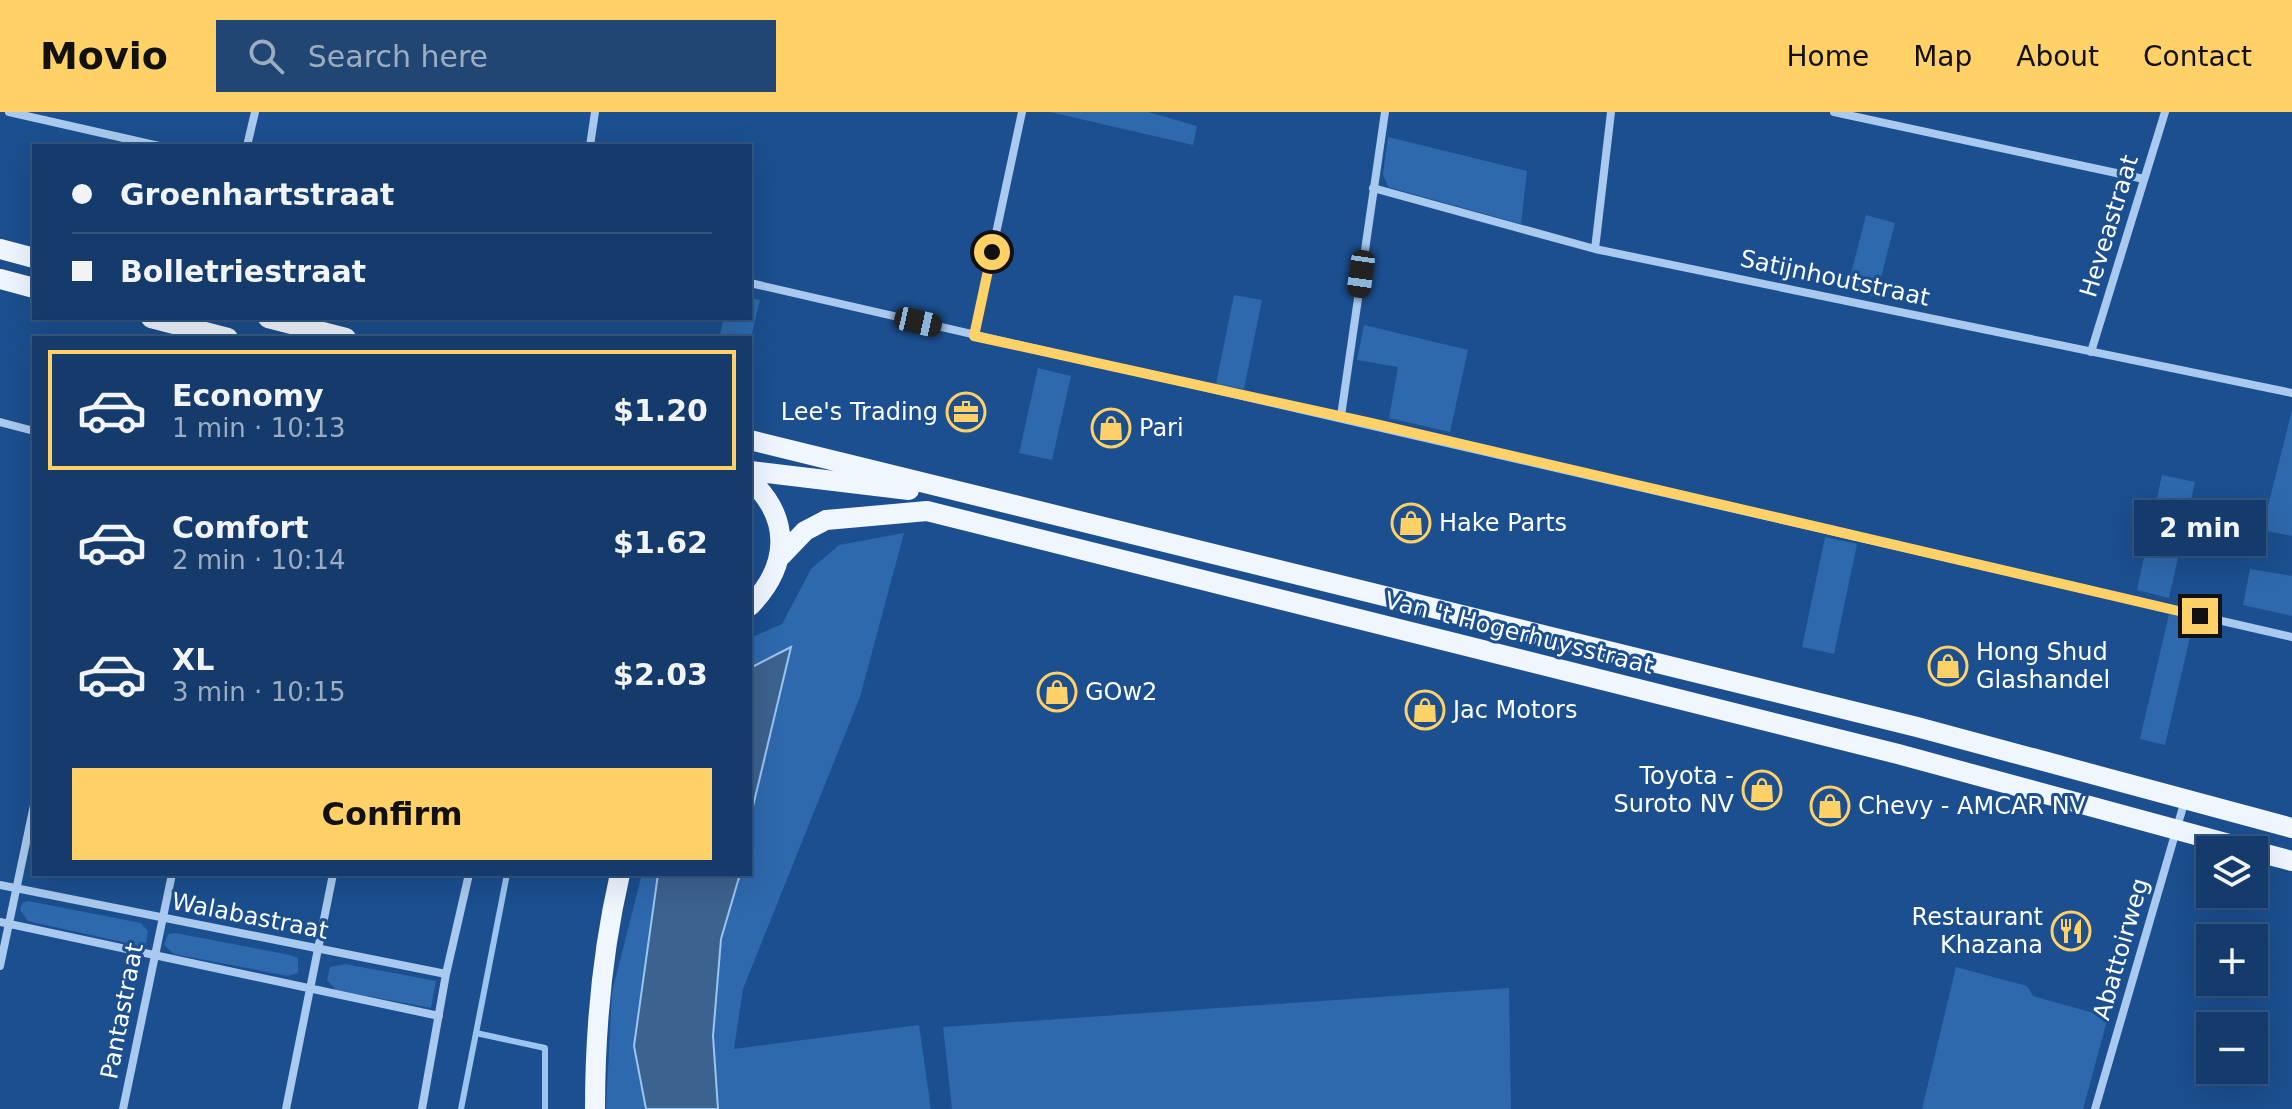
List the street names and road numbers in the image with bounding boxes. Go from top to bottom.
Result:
street label: Heveastraat [2074,152,2144,300]
street label: Satijnhoutstraat [1738,244,1932,312]
street label: Van 't Hogerhuysstraat [1382,586,1656,680]
street label: Abattoirweg [2087,875,2155,1023]
street label: Walabastraat [169,887,331,945]
street label: Pantastraat [95,941,149,1081]

